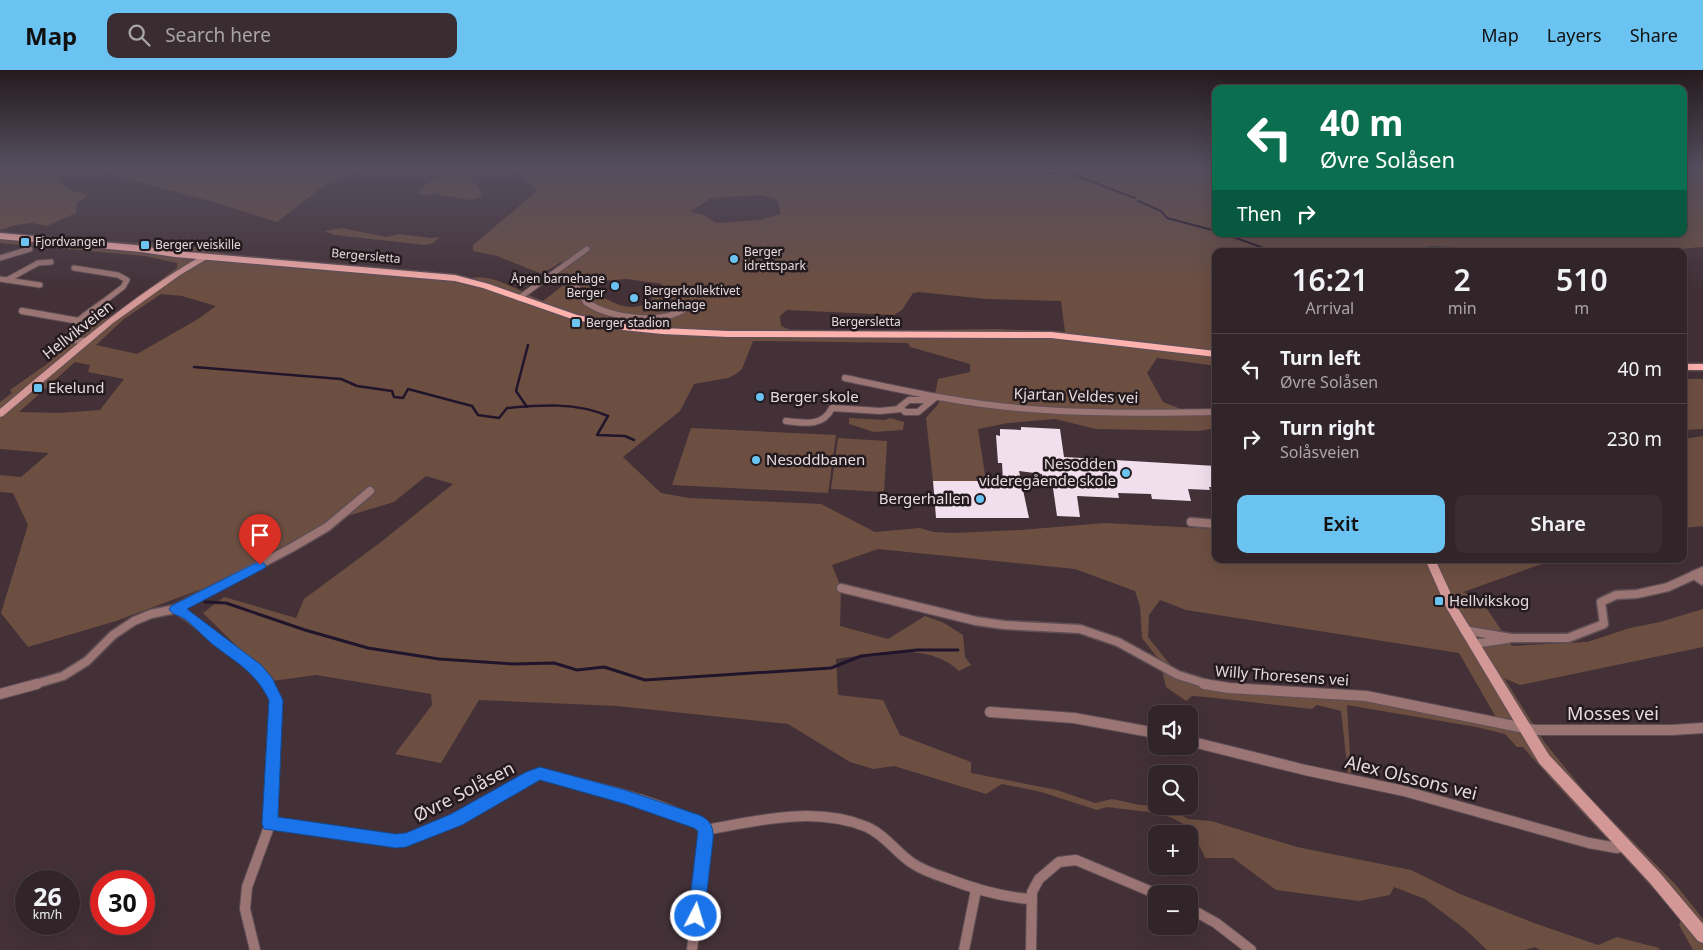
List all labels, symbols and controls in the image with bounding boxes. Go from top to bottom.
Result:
search box [107,13,457,58]
text: Map [25,19,77,52]
icon: search [125,21,153,49]
text: Search here [165,22,271,48]
text: Map [1481,23,1519,47]
text: Layers [1547,23,1602,47]
text: Share [1630,23,1678,47]
text: 40 m [1320,99,1403,146]
icon: left [1237,105,1302,170]
text: Øvre Solåsen [1320,144,1455,174]
icon: right [1292,200,1320,228]
text: Then [1237,201,1282,227]
place label: Fjordvangen [35,233,106,250]
marker: Fjordvangen [19,236,31,248]
place label: Berger veiskille [155,236,241,253]
marker: Berger veiskille [139,239,151,251]
place label: Berger idrettspark [744,243,806,274]
street label: Bergersletta [331,244,401,267]
marker: Berger idrettspark [728,253,740,265]
text: 16:21 [1291,259,1368,300]
text: 2 [1454,259,1471,300]
text: 510 [1556,259,1608,300]
place label: Åpen barnehage Berger [511,270,605,301]
marker: Åpen barnehage Berger [609,280,621,292]
place label: Bergerkollektivet barnehage [644,282,741,313]
marker: Bergerkollektivet barnehage [628,292,640,304]
street label: Hellvikveien [38,295,117,363]
text: Arrival [1305,297,1354,319]
text: min [1448,297,1477,319]
text: m [1574,297,1589,319]
street label: Bergersletta [831,313,901,330]
place label: Berger stadion [586,314,670,331]
marker: Berger stadion [570,317,582,329]
text: Turn left [1280,345,1361,371]
icon: left [1237,355,1265,383]
text: 40 m [1618,356,1662,382]
text: Øvre Solåsen [1280,371,1378,393]
place label: Ekelund [48,377,104,397]
marker: Ekelund [32,382,44,394]
street label: Kjartan Veldes vei [1013,383,1139,407]
place label: Berger skole [770,386,859,406]
marker: Berger skole [754,391,766,403]
text: Turn right [1280,415,1375,441]
icon: right [1237,425,1265,453]
text: 230 m [1607,426,1662,452]
text: Solåsveien [1280,441,1359,463]
place label: Nesoddbanen [766,449,865,469]
place label: Nesodden videregående skole [979,453,1116,490]
marker: Nesoddbanen [750,454,762,466]
marker: Nesodden videregående skole [1120,467,1132,479]
place label: Bergerhallen [879,488,970,508]
marker: Bergerhallen [974,493,986,505]
button: Exit [1237,495,1445,553]
button: Share [1455,495,1662,553]
pin [239,514,281,565]
icon: arrive [246,521,274,549]
place label: Hellvikskog [1449,590,1529,610]
marker: Hellvikskog [1433,595,1445,607]
street label: Willy Thoresens vei [1214,660,1350,690]
street label: Mosses vei [1567,701,1659,725]
map controls [1148,705,1198,935]
button: sound [1148,705,1198,755]
street label: Alex Olssons vei [1343,749,1480,805]
street label: Øvre Solåsen [409,755,518,827]
button: search [1148,765,1198,815]
button: + [1148,825,1198,875]
speed limit sign: 30 [90,870,155,935]
text: 26 [33,879,62,913]
button: − [1148,885,1198,935]
position arrow [669,889,721,941]
text: km/h [33,906,62,923]

